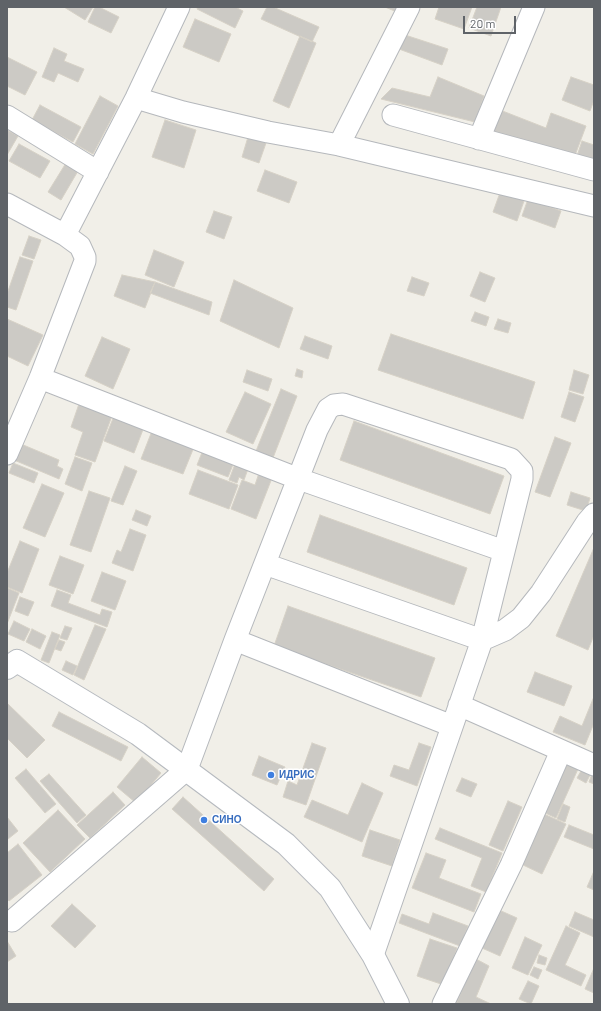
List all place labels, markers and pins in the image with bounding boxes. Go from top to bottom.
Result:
place label: ИДРИС [279,769,314,781]
marker: ИДРИС [266,770,276,780]
place label: СИНО [212,814,241,826]
marker: СИНО [199,815,209,825]

